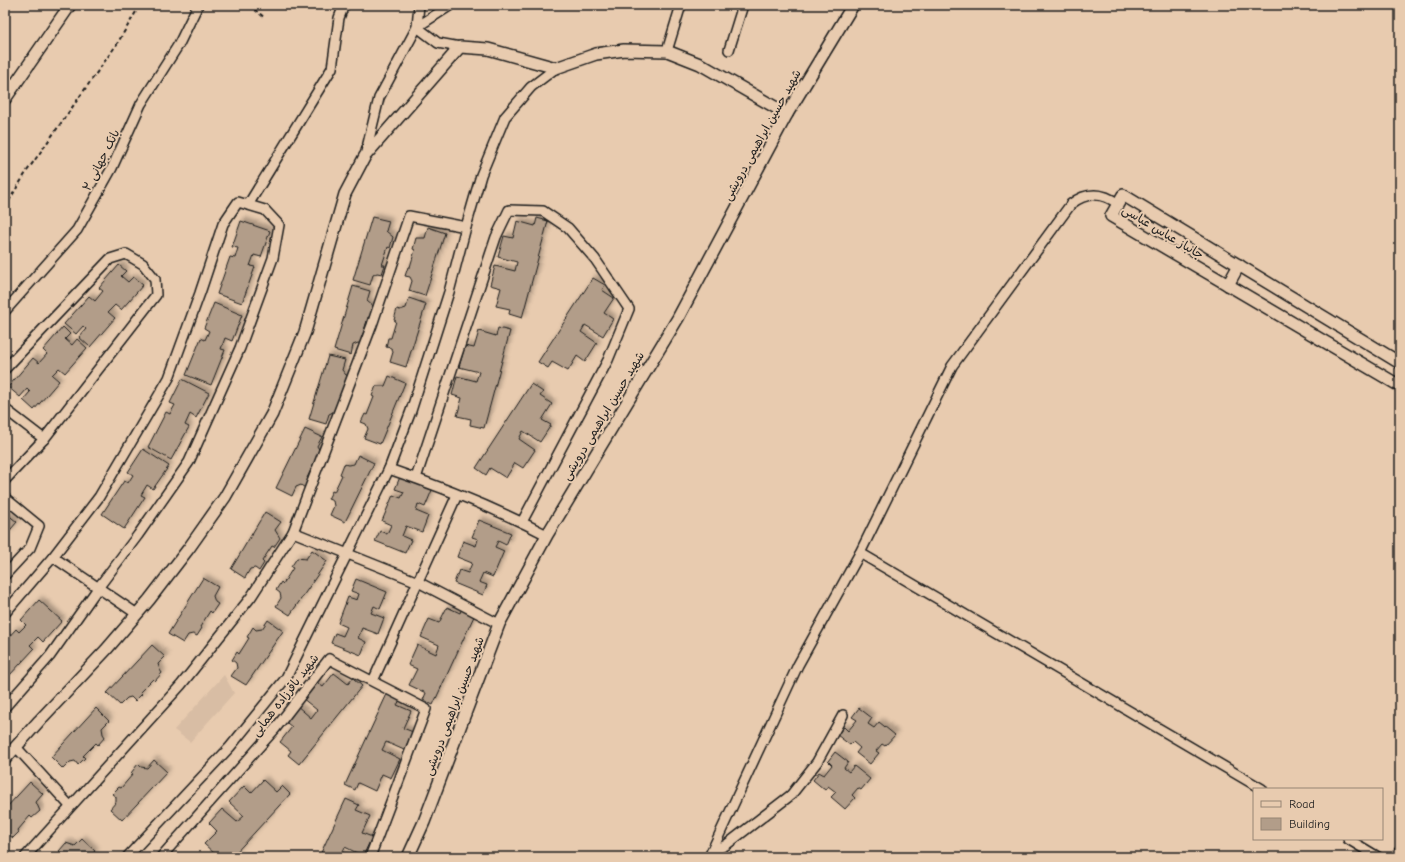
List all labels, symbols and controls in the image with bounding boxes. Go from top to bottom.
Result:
street label: شهید حسین ابراهیمی درویشی [720,67,805,203]
street label: بانک جهانی ۲ [80,127,123,194]
street label: جانباز عباس عباسی [1119,202,1206,263]
street label: شهید حسین ابراهیمی درویشی [559,349,648,483]
street label: شهید حسین ابراهیمی درویشی [421,635,488,778]
street label: شهید باقرزاده همایی [249,651,322,740]
legend [1253,788,1383,840]
text: Road [1289,797,1315,811]
text: Building [1289,817,1330,831]

